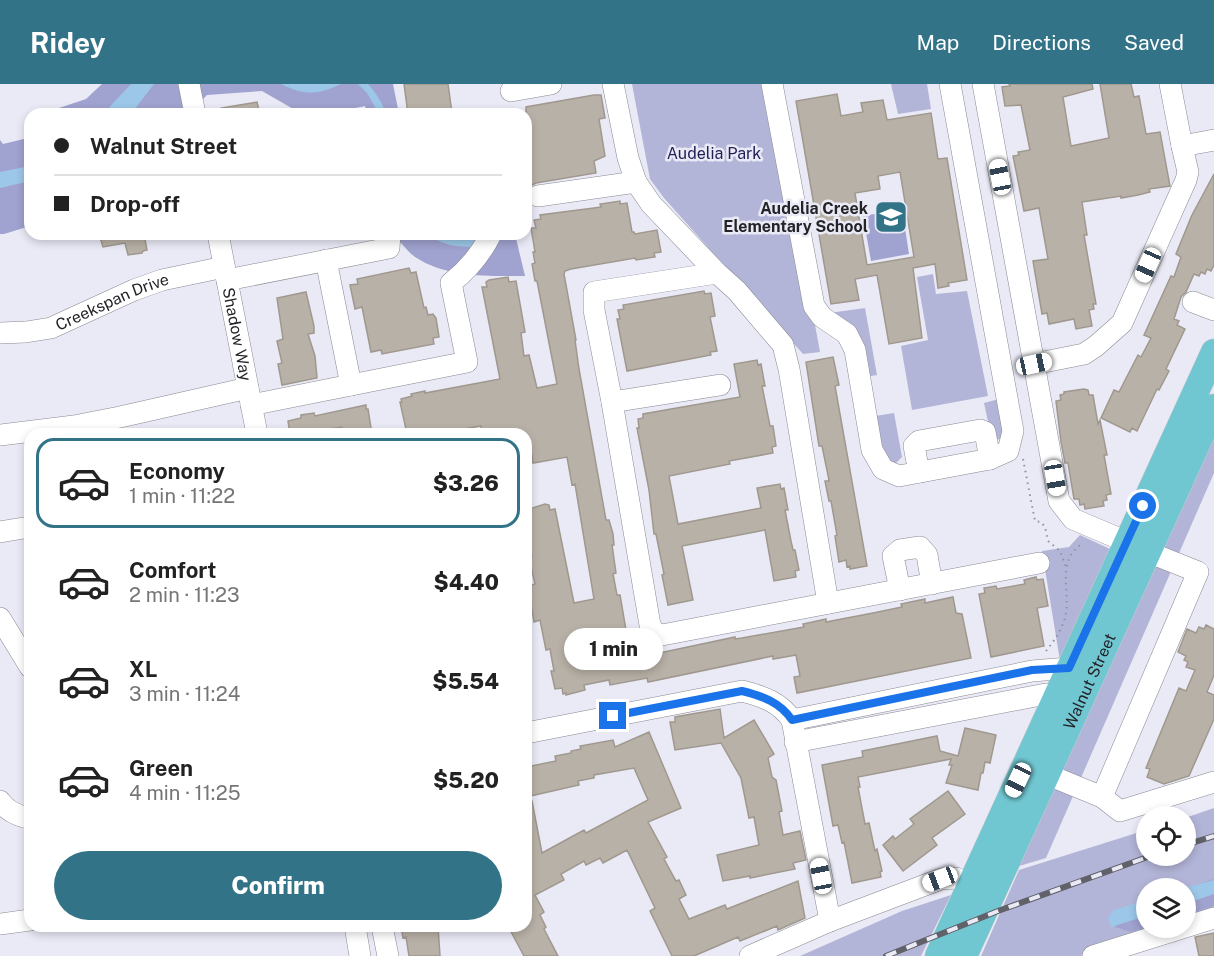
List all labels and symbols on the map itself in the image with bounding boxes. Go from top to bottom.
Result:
park label: Audelia Park [667,144,761,163]
car [988,158,1012,196]
place label: Audelia Creek Elementary School [723,199,868,236]
school or university icon: Audelia Creek Elementary School [873,199,909,235]
car [1132,245,1164,285]
street label: Creekspan Drive [52,270,171,335]
street label: Shadow Way [219,286,256,383]
car [1015,351,1053,377]
car [1043,459,1067,497]
route start [1129,492,1156,519]
callout: 1 min [564,629,662,671]
street label: Walnut Street [1059,630,1120,732]
route end [599,702,626,729]
car [1002,760,1034,800]
car [809,857,833,895]
car [920,864,960,894]

